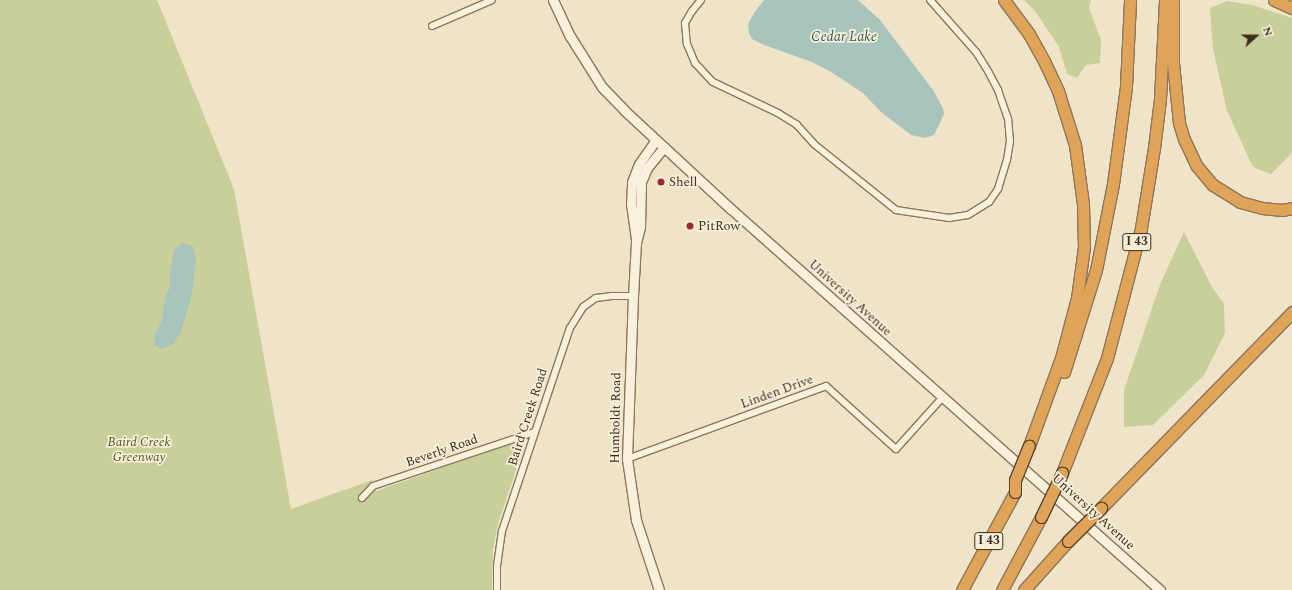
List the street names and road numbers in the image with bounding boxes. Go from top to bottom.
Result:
road number: I 43 [1122,232,1152,252]
street label: University Avenue [805,257,895,339]
street label: Baird Creek Road [505,366,551,468]
street label: Humboldt Road [607,372,625,464]
street label: Linden Drive [739,372,815,412]
street label: Beverly Road [404,431,480,471]
street label: University Avenue [1048,471,1138,553]
road number: I 43 [974,531,1004,551]

